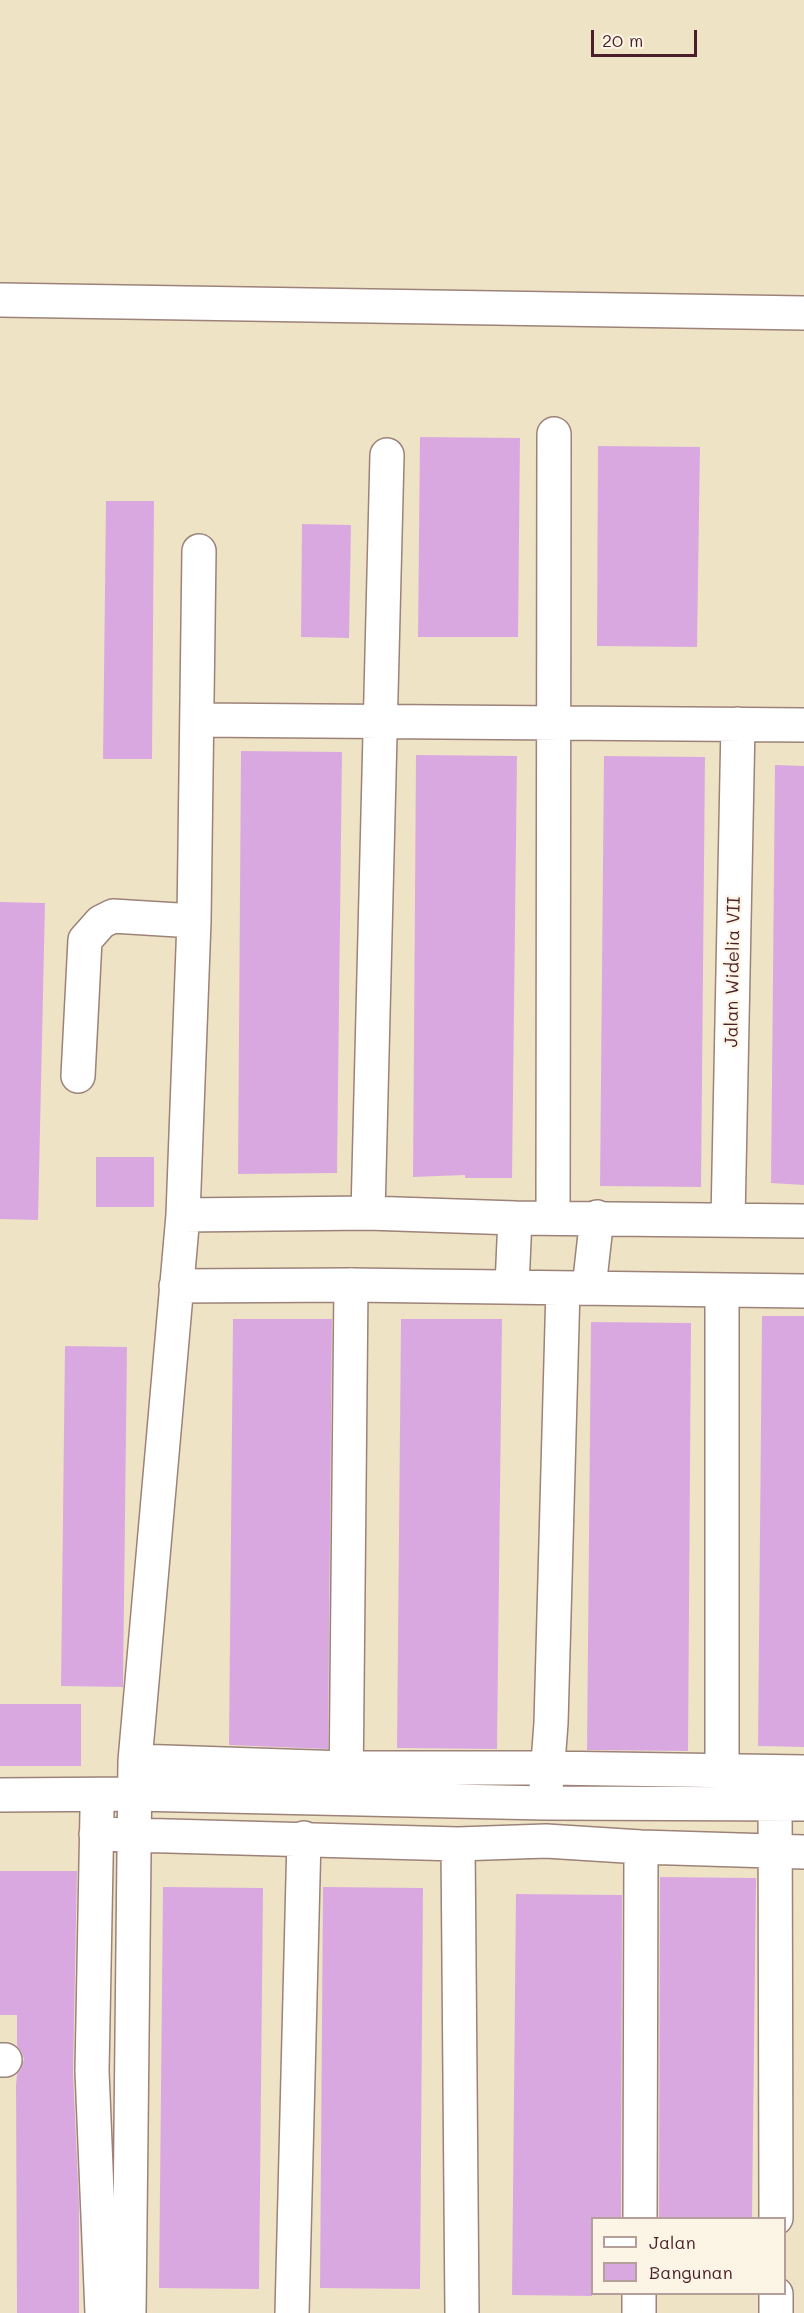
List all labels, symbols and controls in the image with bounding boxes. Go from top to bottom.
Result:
scale bar [594,18,700,56]
text: 20 m [602,28,643,52]
street label: Jalan Widelia VII [721,896,745,1048]
legend [591,2217,786,2295]
text: Jalan [649,2230,696,2254]
text: Bangunan [649,2260,733,2284]

